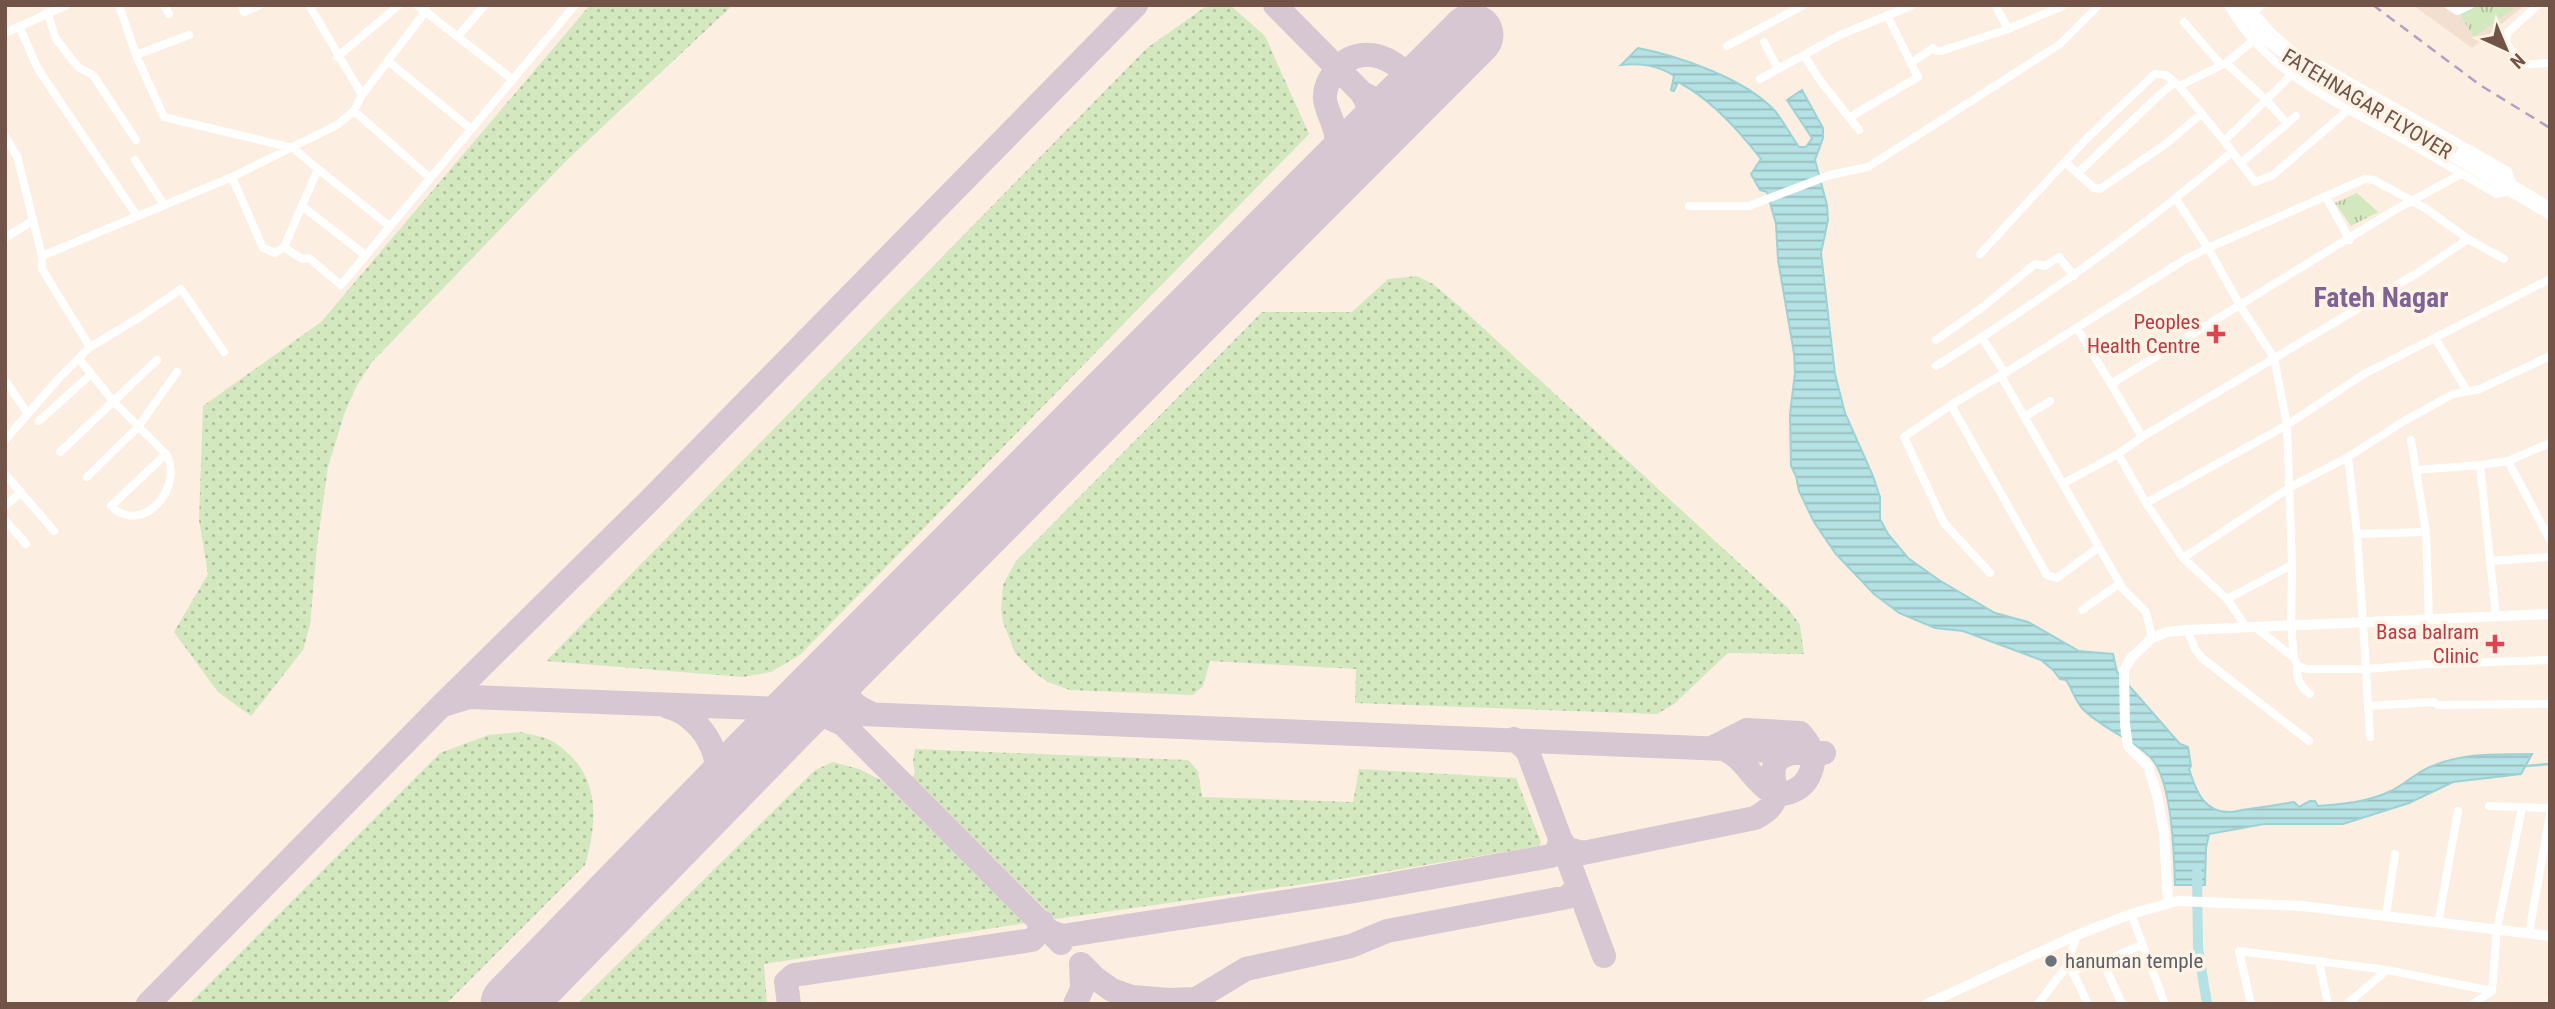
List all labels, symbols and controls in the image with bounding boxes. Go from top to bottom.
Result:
north arrow [2471,14,2541,84]
street label: FATEHNAGAR FLYOVER [2278,44,2456,164]
text: N [2505,49,2530,73]
district label: Fateh Nagar [2313,281,2449,314]
place label: Peoples Health Centre [2087,310,2200,358]
marker: Peoples Health Centre [2206,324,2226,344]
place label: Basa balram Clinic [2376,620,2479,668]
marker: Basa balram Clinic [2485,634,2505,654]
place label: hanuman temple [2065,949,2203,973]
marker: hanuman temple [2043,953,2059,969]

